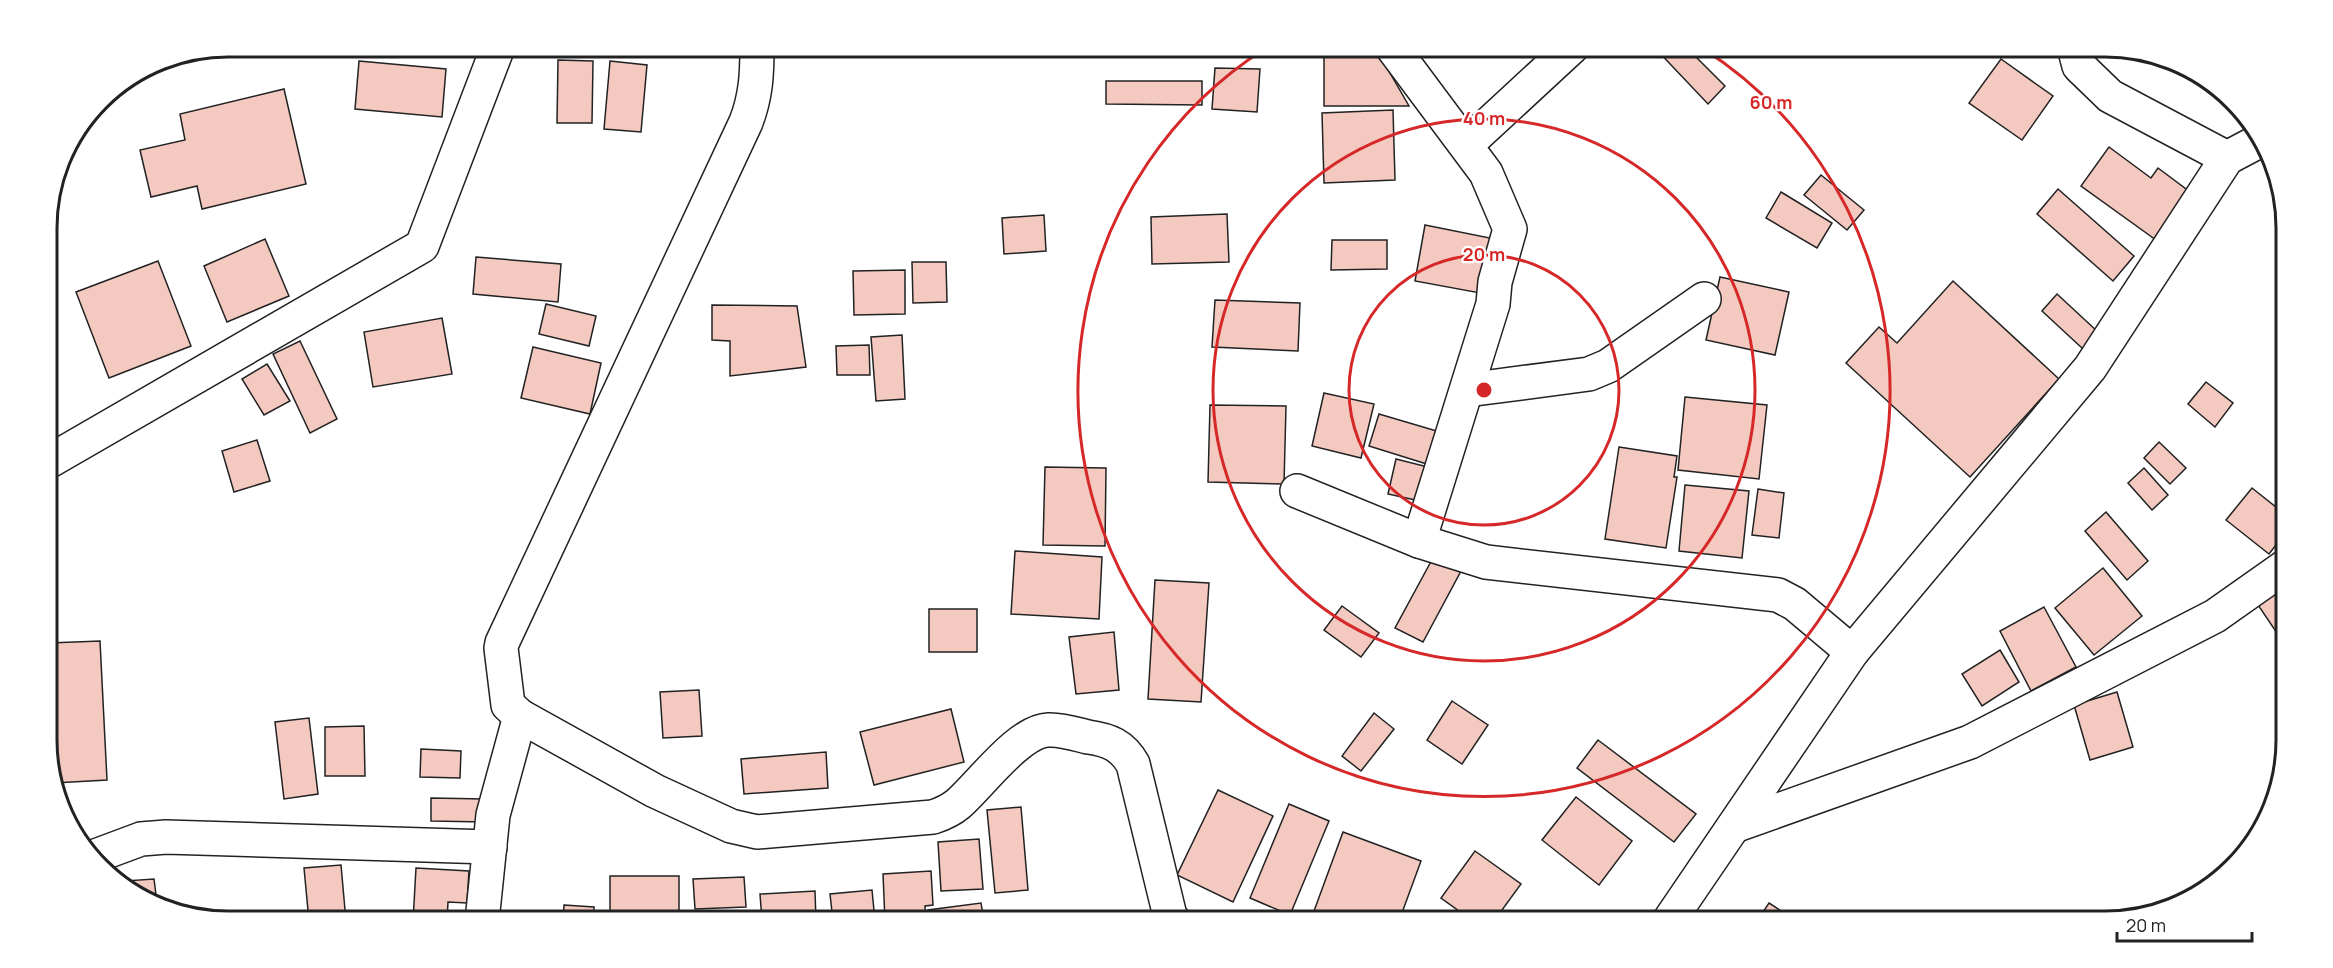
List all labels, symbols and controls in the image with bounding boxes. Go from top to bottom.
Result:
text: 60 m [1750,90,1792,114]
text: 40 m [1463,106,1505,130]
text: 20 m [1463,242,1505,266]
centre of rings [1474,380,1494,400]
scale bar [2117,905,2252,943]
text: 20 m [2126,913,2166,937]

